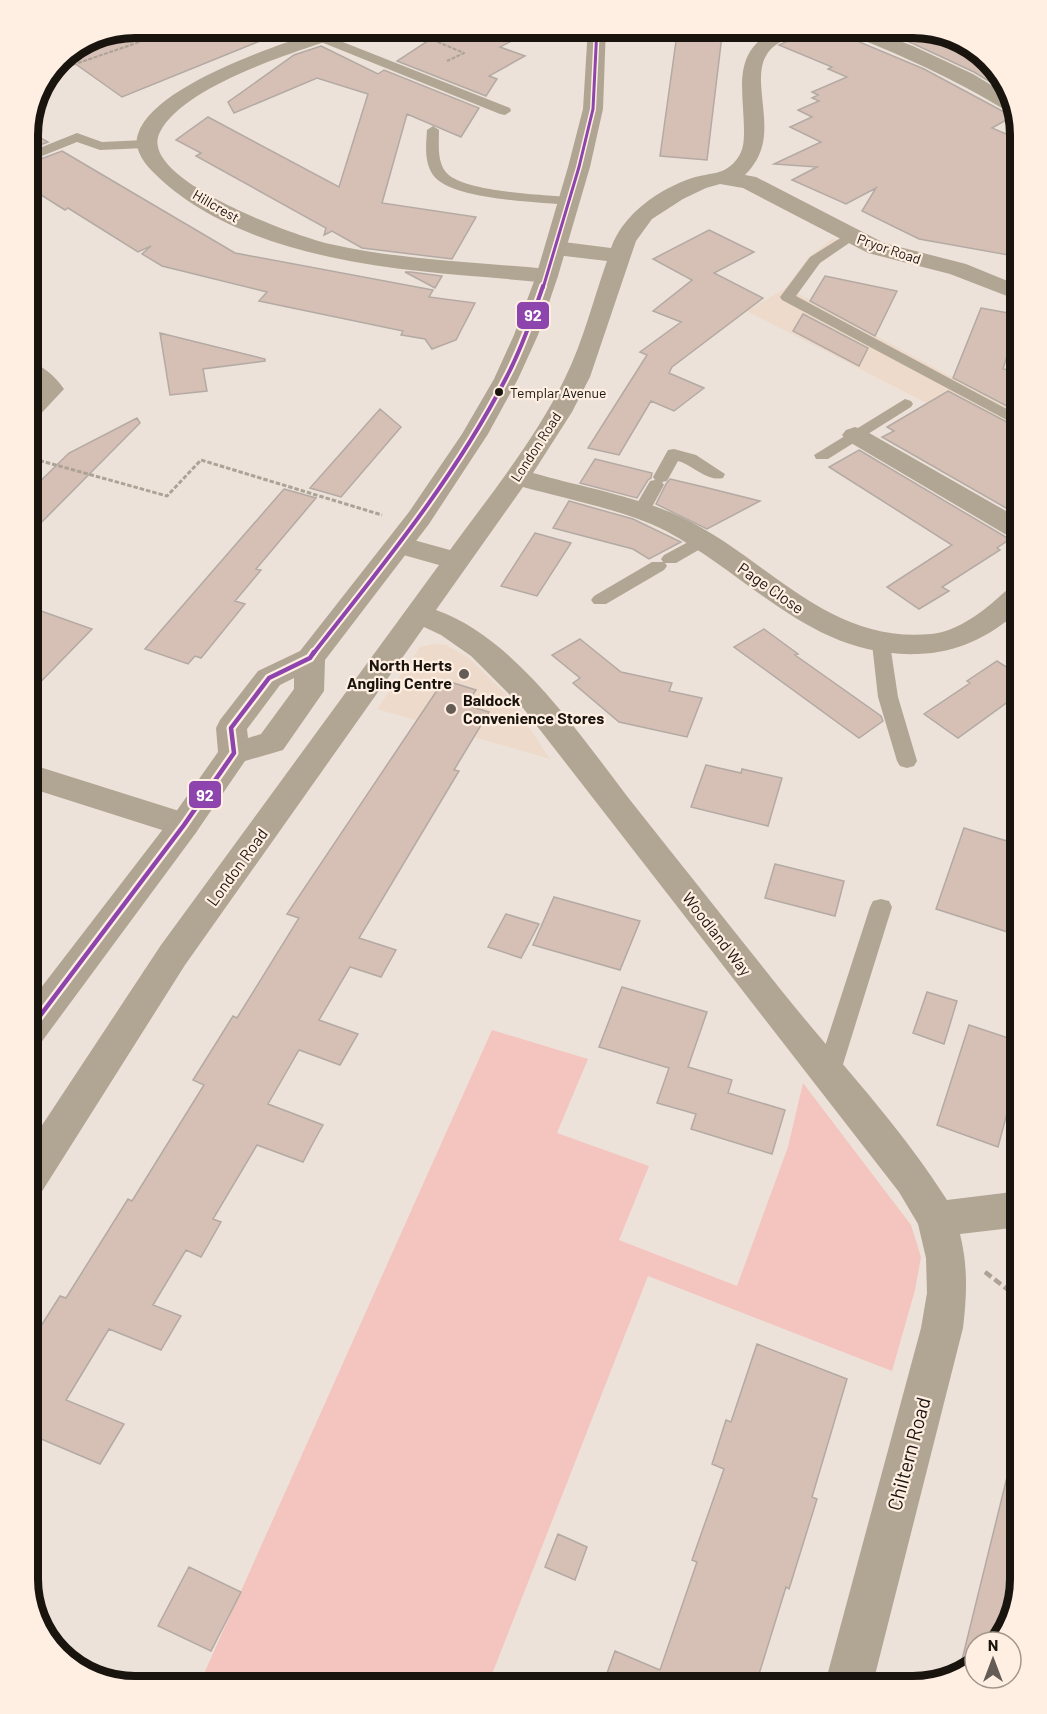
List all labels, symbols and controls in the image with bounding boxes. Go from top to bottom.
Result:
street label: Hillcrest [190,186,242,226]
street label: Pryor Road [855,230,923,267]
line badge: 92 [516,301,550,330]
text: 92 [524,305,542,324]
place label: Templar Avenue [510,384,607,401]
marker: Templar Avenue [493,386,505,398]
street label: London Road [507,409,564,485]
street label: Page Close [735,558,808,617]
place label: North Herts Angling Centre [347,655,452,692]
marker: North Herts Angling Centre [457,667,471,681]
place label: Baldock Convenience Stores [463,690,604,727]
marker: Baldock Convenience Stores [444,702,458,716]
line badge: 92 [188,780,222,809]
text: 92 [196,785,214,804]
street label: London Road [202,824,271,909]
street label: Woodland Way [679,888,756,980]
street label: Chiltern Road [881,1394,935,1513]
north arrow [963,1630,1023,1690]
text: N [988,1635,998,1654]

